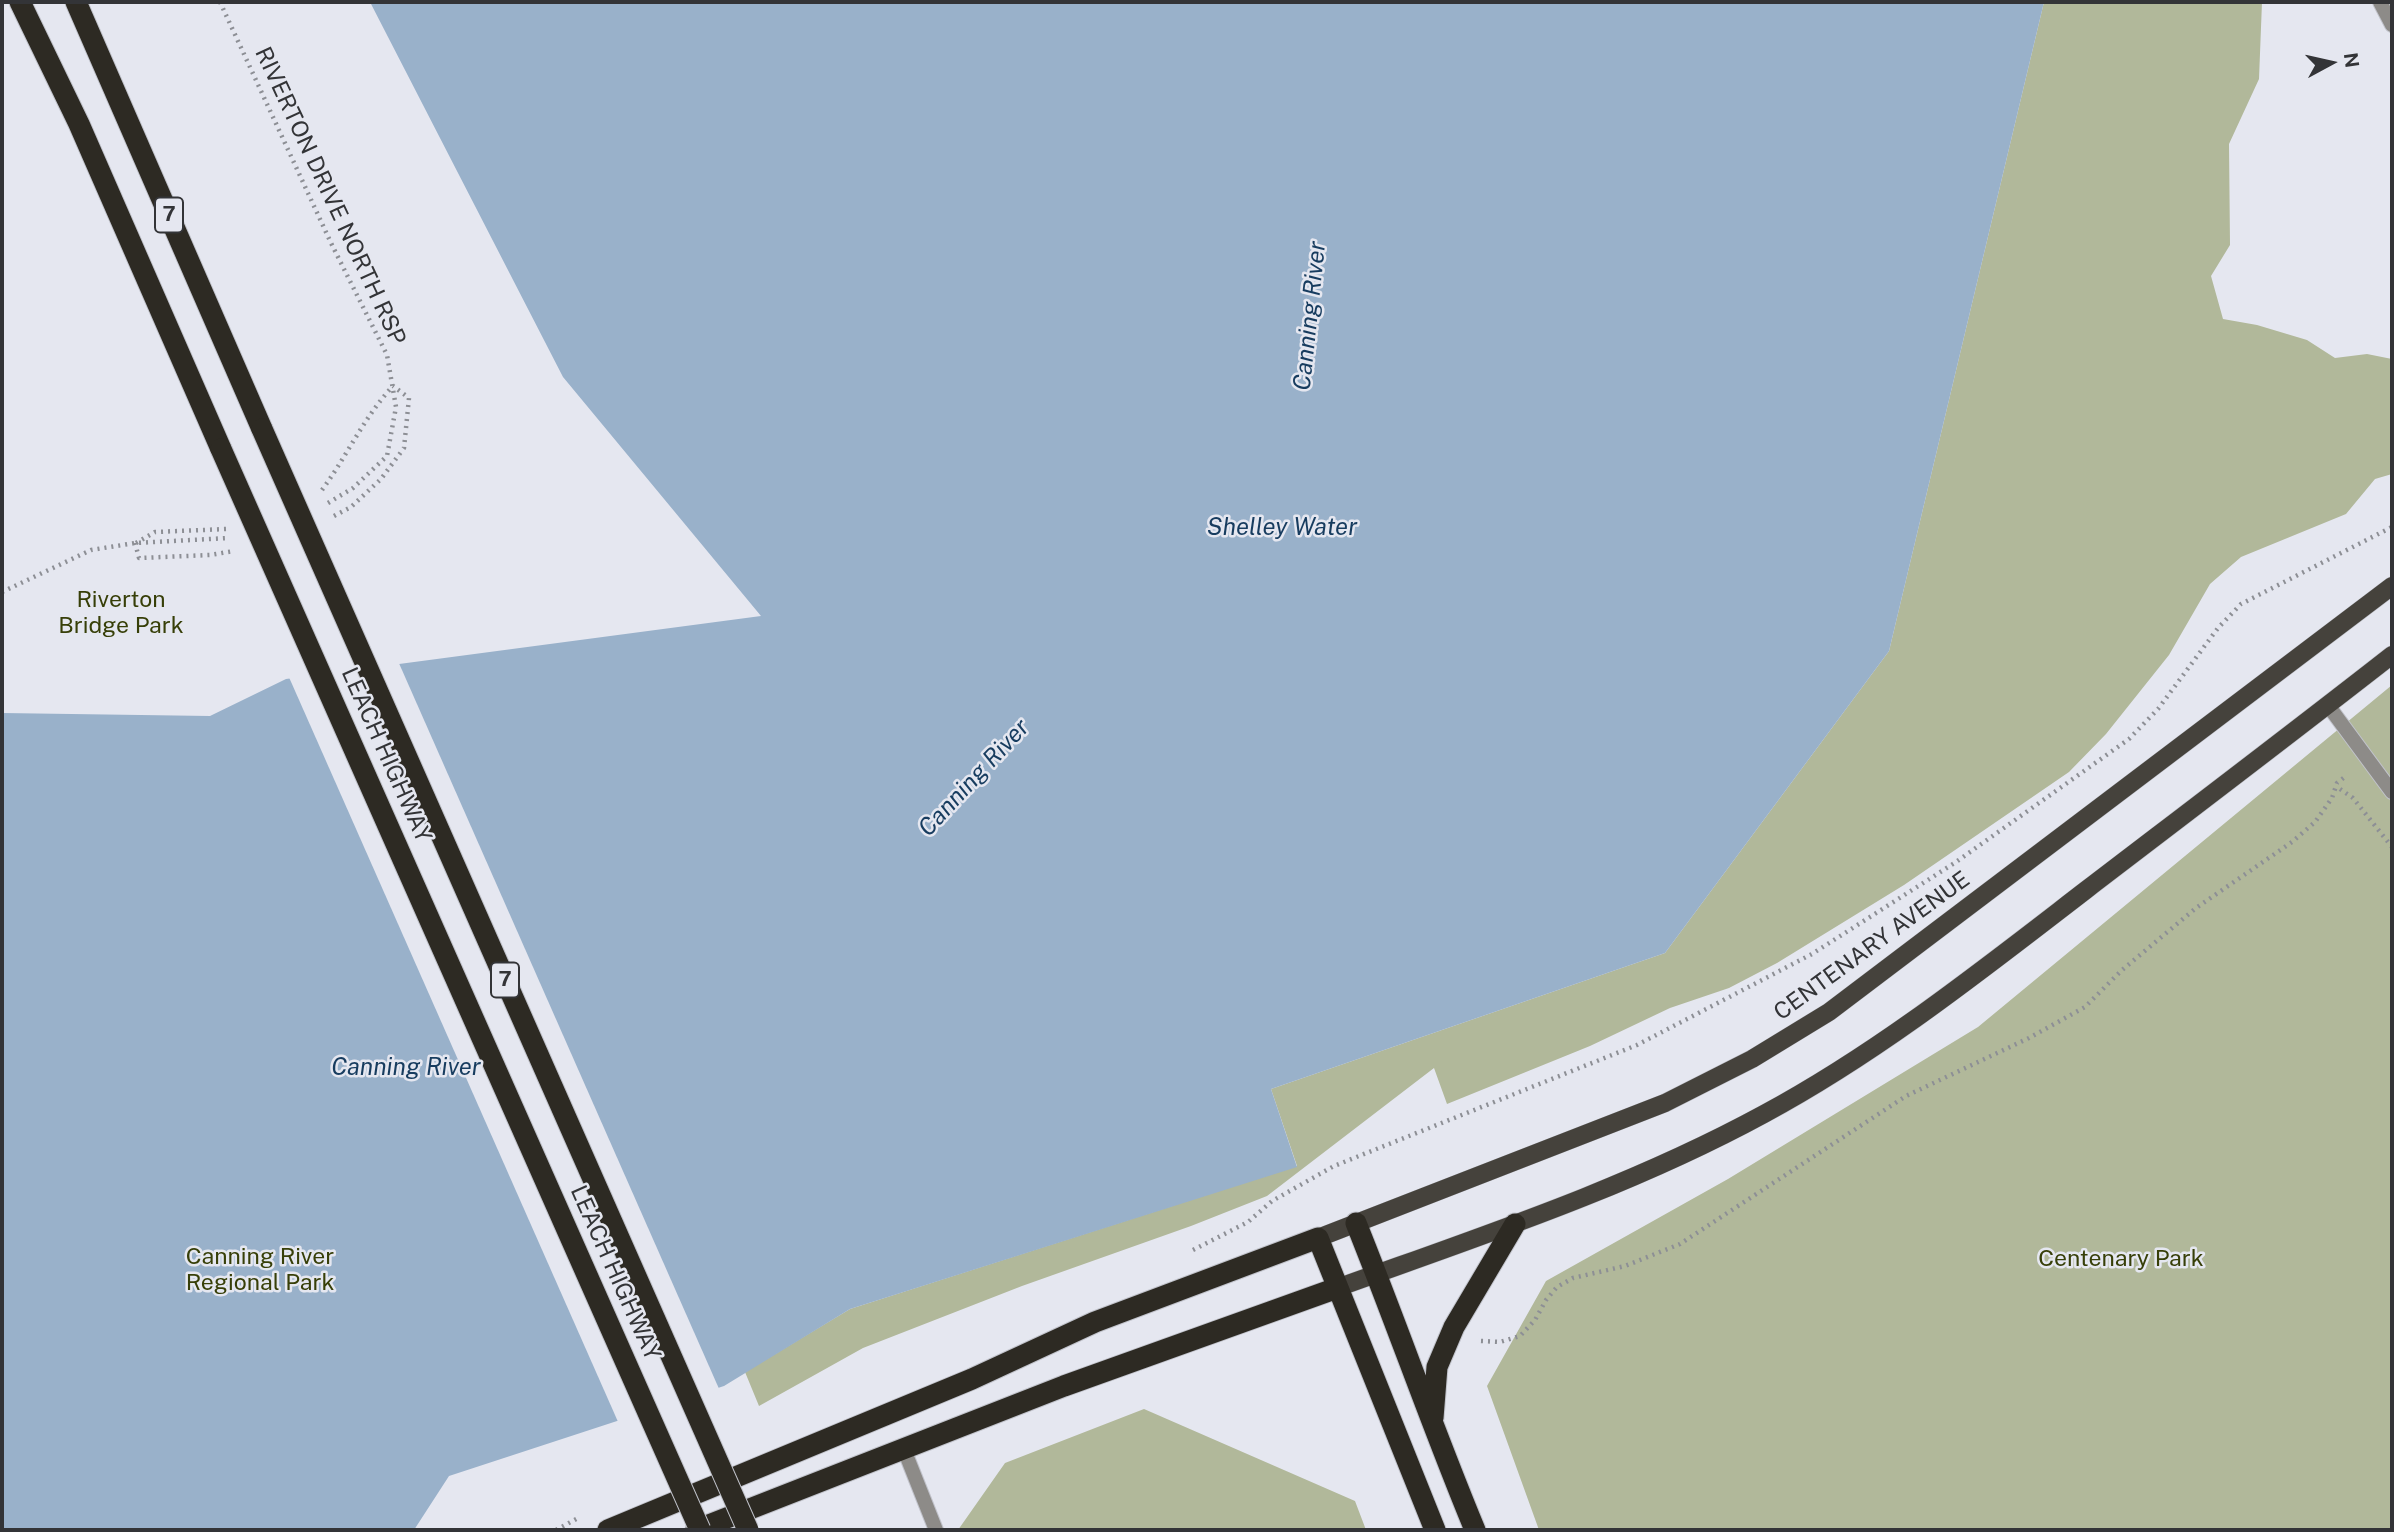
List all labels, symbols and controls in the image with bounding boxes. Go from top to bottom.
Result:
north arrow [2296,28,2366,98]
street label: RIVERTON DRIVE NORTH RSP [249,43,411,349]
text: N [2340,51,2364,69]
road number: 7 [155,198,183,232]
water label: Canning River [1288,240,1332,392]
water label: Shelley Water [1207,514,1357,542]
park label: Riverton Bridge Park [58,586,184,640]
street label: LEACH HIGHWAY [335,663,437,847]
water label: Canning River [912,713,1036,843]
street label: CENTENARY AVENUE [1769,866,1975,1026]
road number: 7 [491,962,519,998]
water label: Canning River [331,1054,481,1082]
street label: LEACH HIGHWAY [564,1181,666,1365]
park label: Canning River Regional Park [186,1243,334,1297]
park label: Centenary Park [2038,1245,2204,1273]

